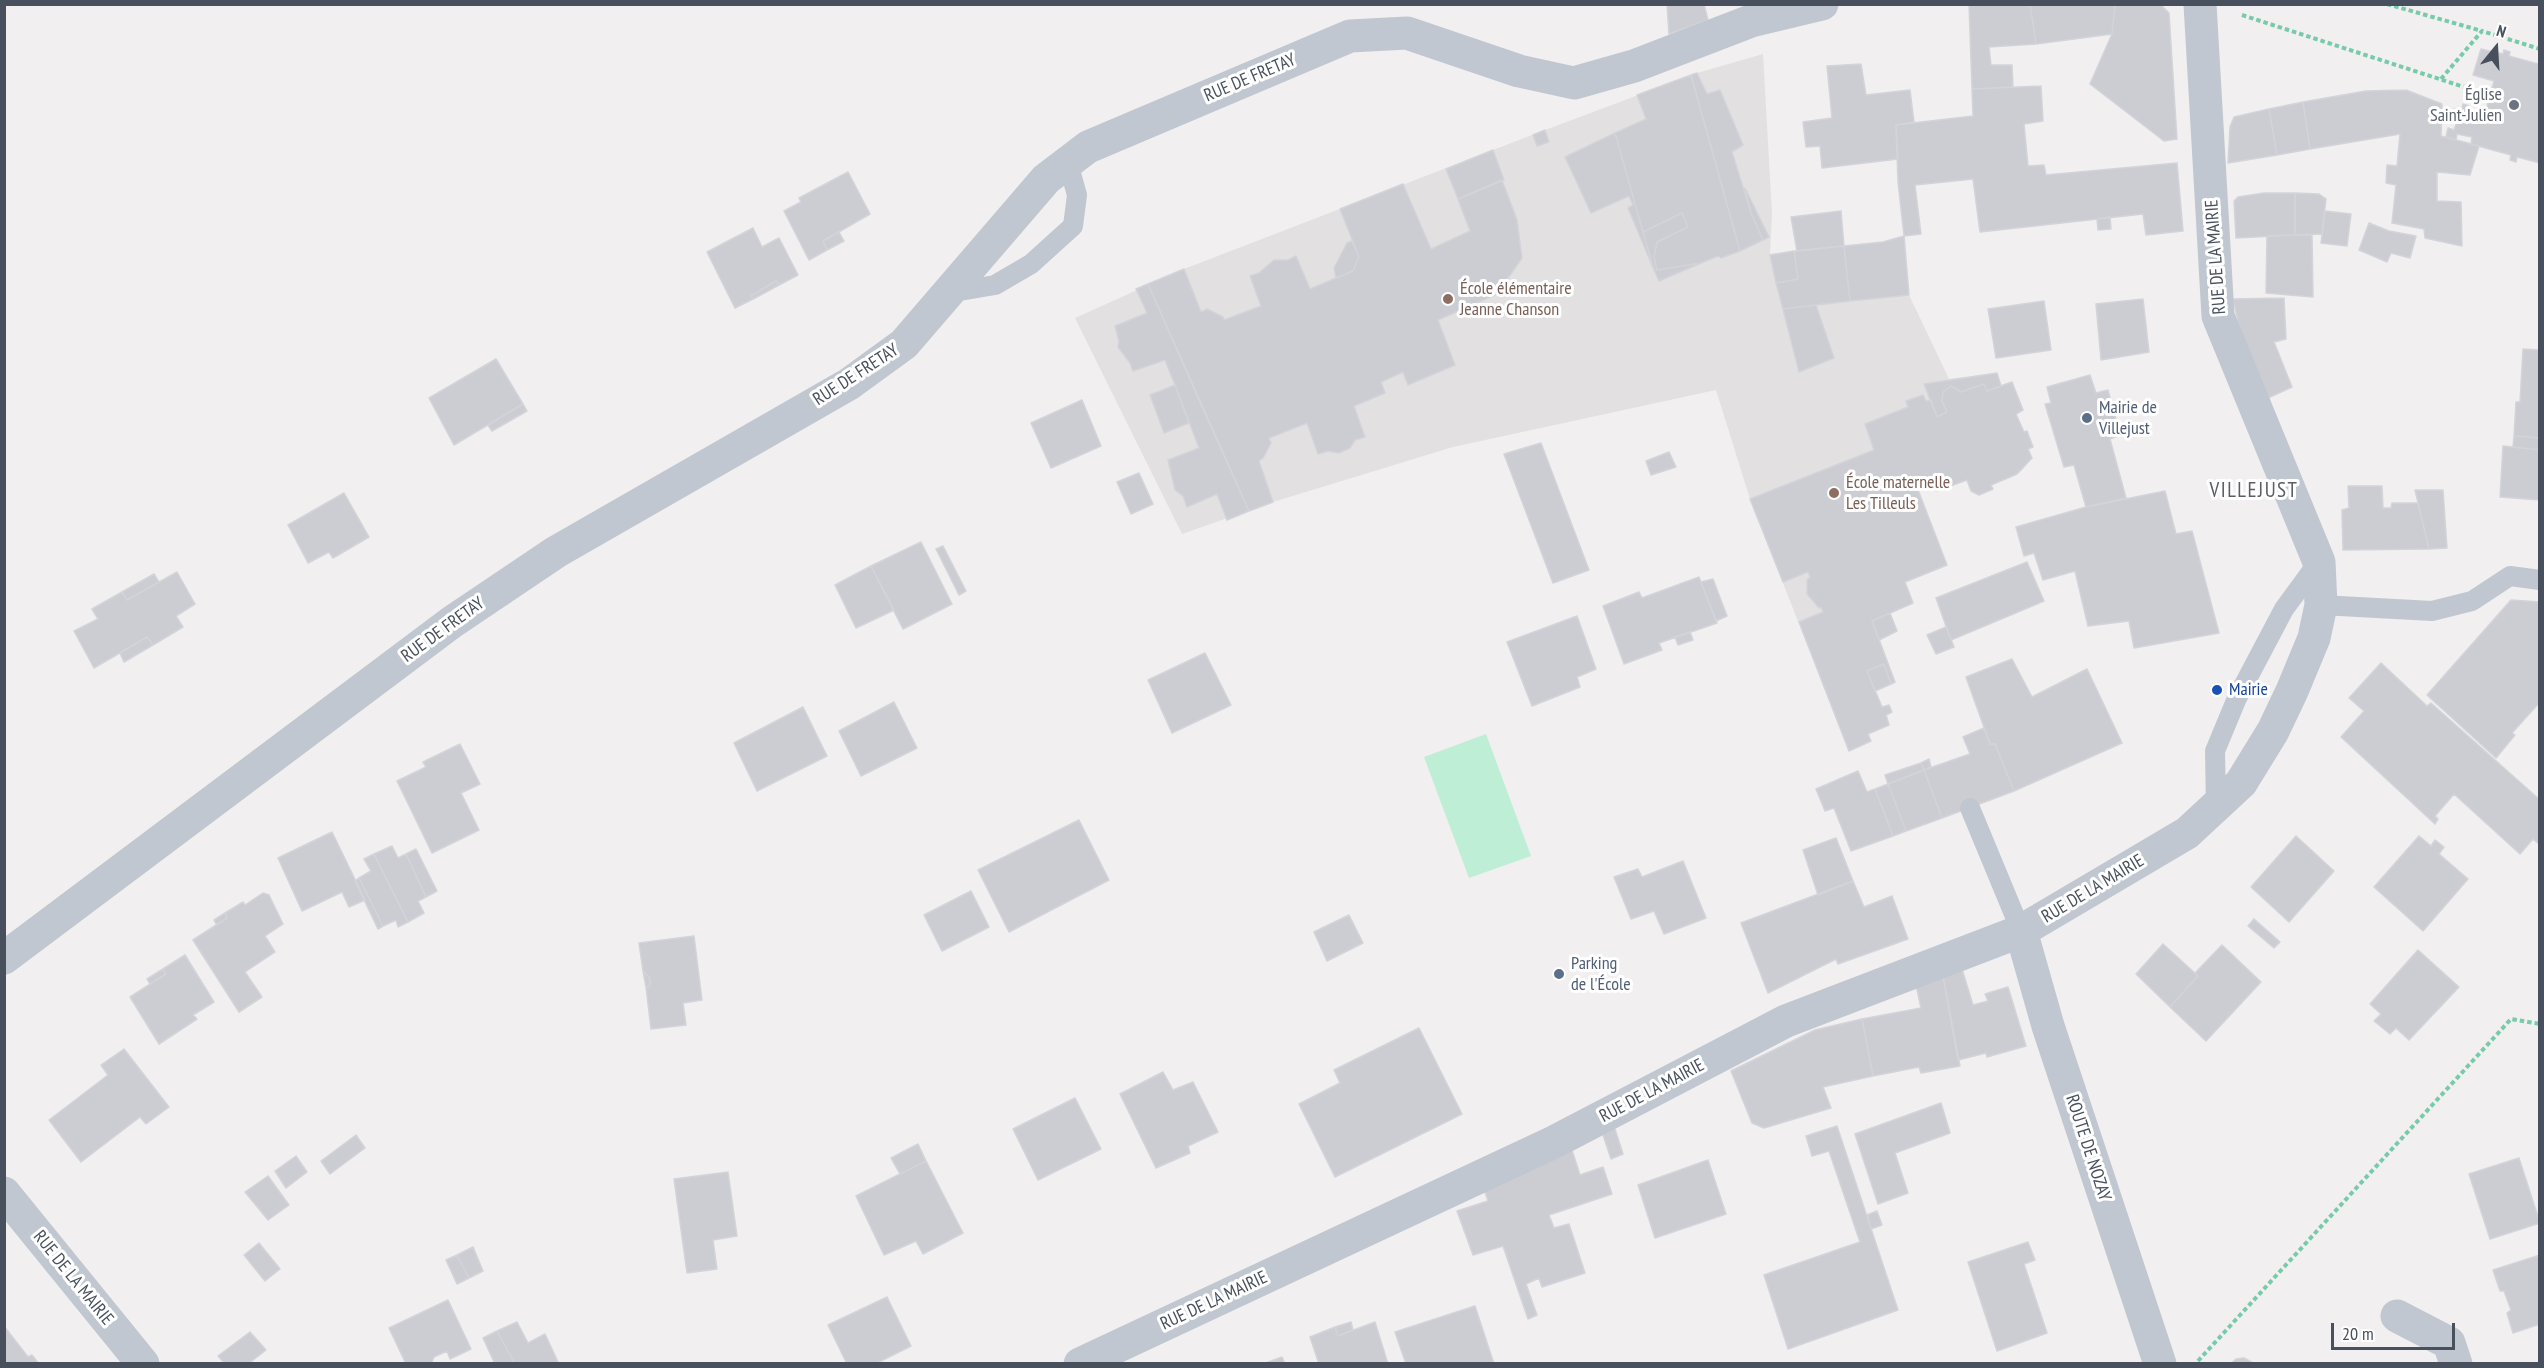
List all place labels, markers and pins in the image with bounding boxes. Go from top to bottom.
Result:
place label: Église Saint-Julien [2430,84,2502,127]
marker: Église Saint-Julien [2507,98,2521,112]
place label: École élémentaire Jeanne Chanson [1460,278,1572,320]
marker: École élémentaire Jeanne Chanson [1441,292,1455,306]
place label: Mairie de Villejust [2099,397,2157,440]
marker: Mairie de Villejust [2080,411,2094,425]
place label: École maternelle Les Tilleuls [1846,472,1950,514]
marker: École maternelle Les Tilleuls [1827,486,1841,500]
place label: Mairie [2229,679,2268,701]
marker: Mairie [2210,683,2224,697]
place label: Parking de l'École [1571,953,1631,996]
marker: Parking de l'École [1552,967,1566,981]

